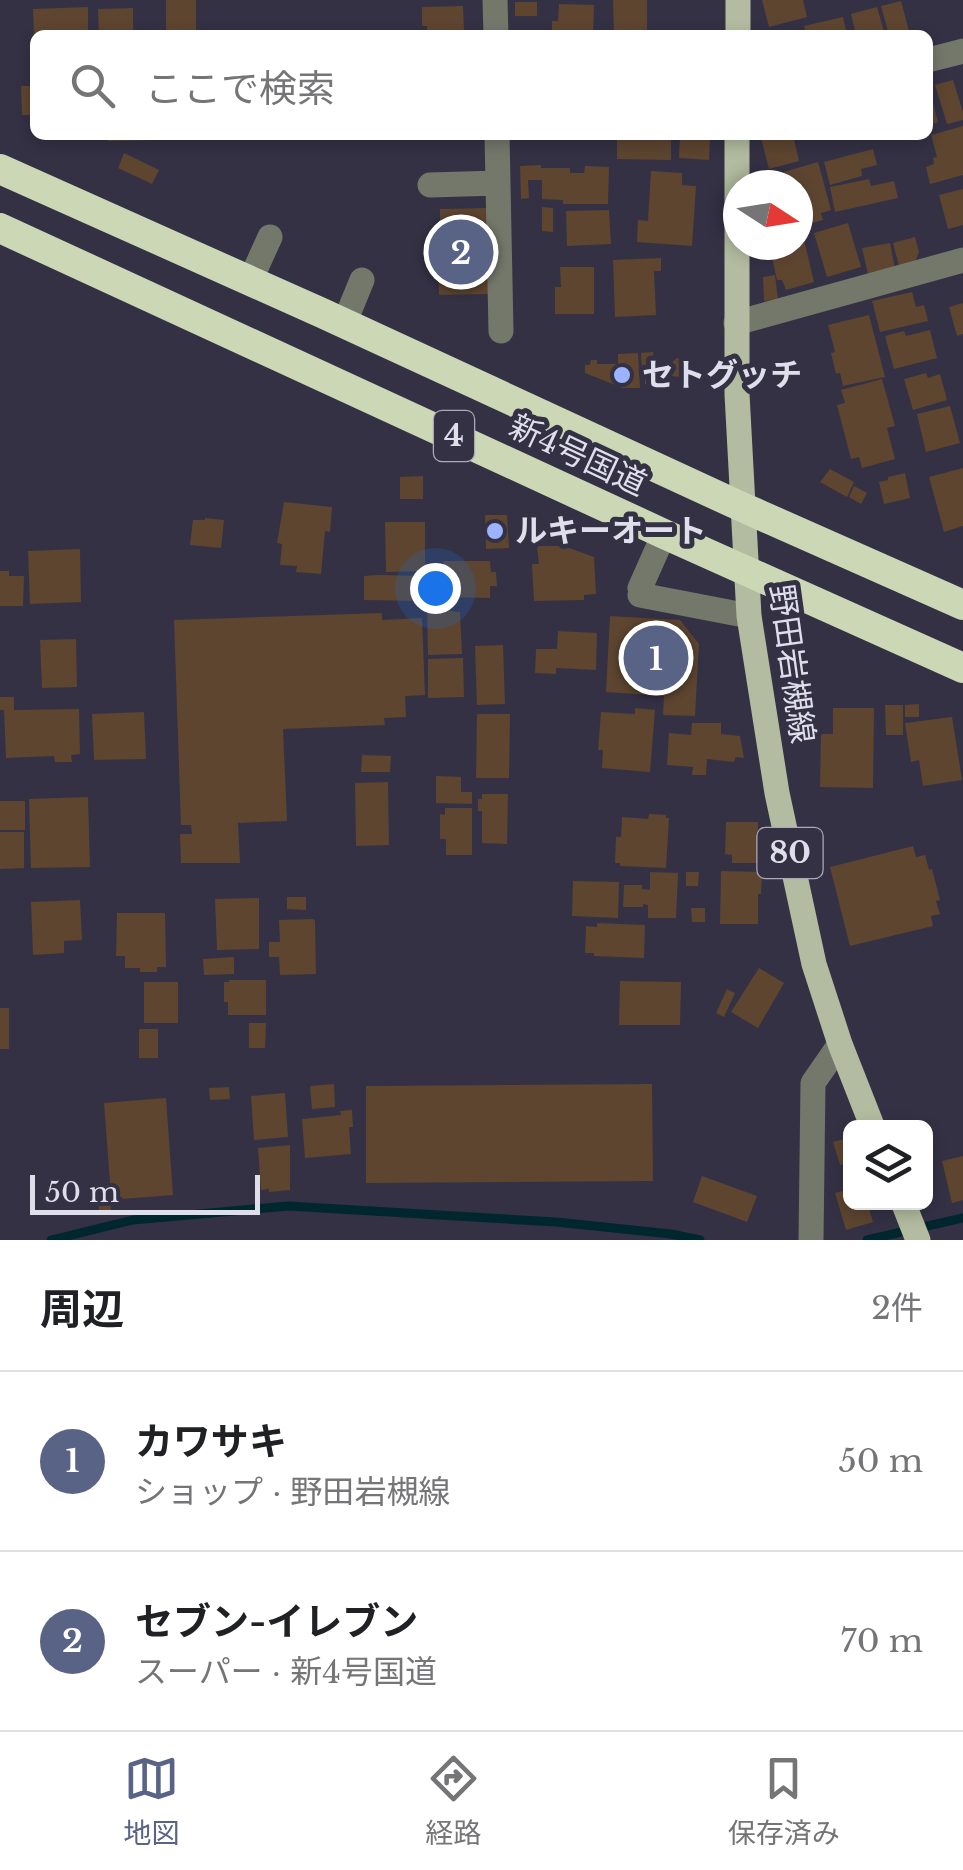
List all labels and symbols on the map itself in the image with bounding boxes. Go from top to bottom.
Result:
north arrow [723,170,813,260]
pin: 2 [428,214,494,290]
place label: セトグッチ [642,355,802,395]
marker: セトグッチ [611,364,633,386]
street label: 新4号国道 [503,406,653,504]
road number: 4 [434,411,474,461]
place label: ルキーオート [515,511,707,551]
marker: ルキーオート [484,520,506,542]
your location [410,563,461,614]
street label: 野田岩槻線 [761,582,823,746]
pin: 1 [624,620,688,696]
road number: 80 [758,828,822,878]
scale bar [30,1170,260,1214]

